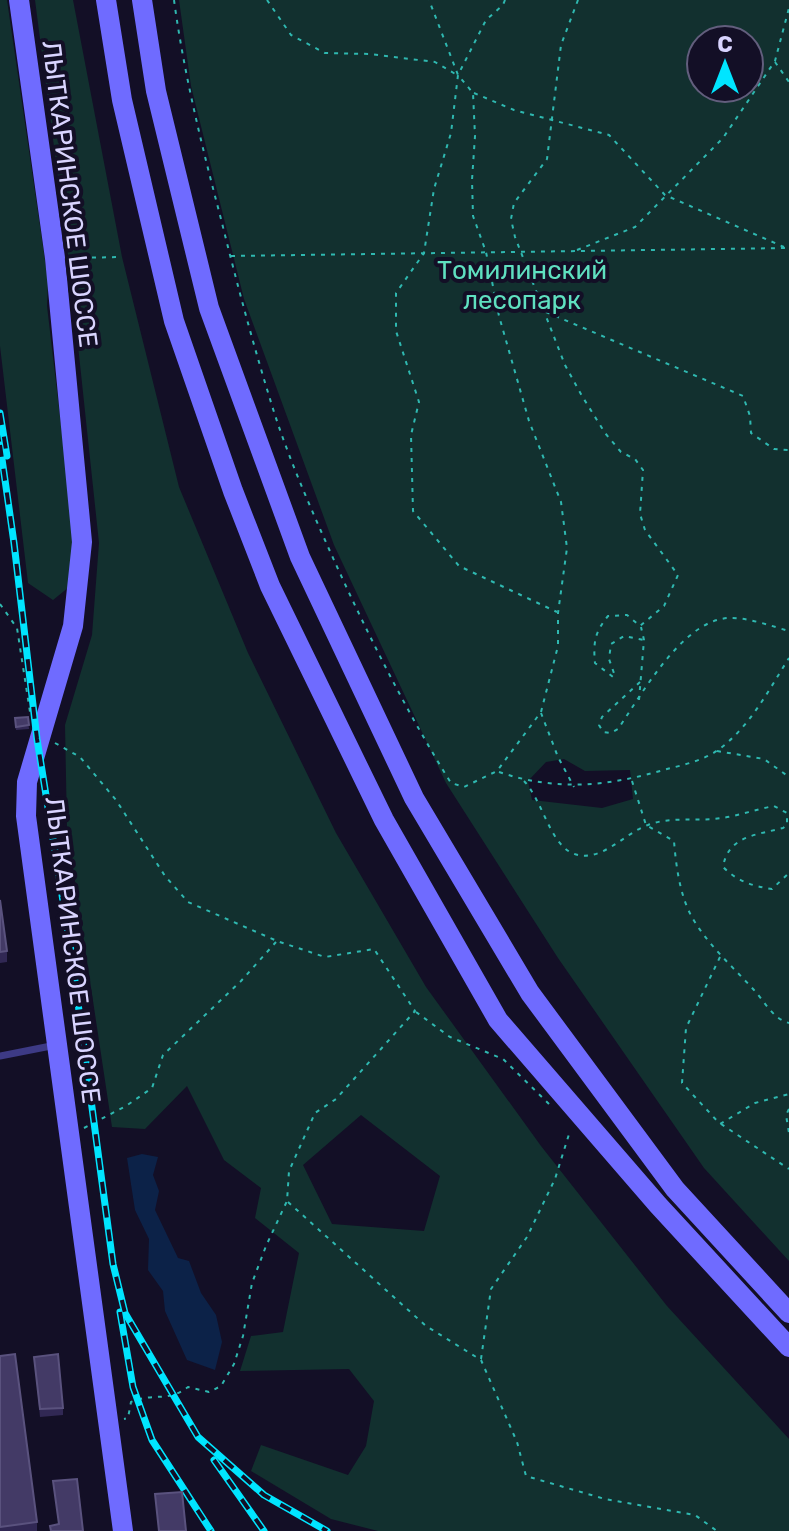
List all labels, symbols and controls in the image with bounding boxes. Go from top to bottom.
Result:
north arrow [685,24,765,104]
text: С [717,31,733,58]
street label: ЛЫТКАРИНСКОЕ ШОССЕ [35,39,104,349]
park label: Томилинский лесопарк [437,255,607,316]
street label: ЛЫТКАРИНСКОЕ ШОССЕ [38,795,107,1105]

